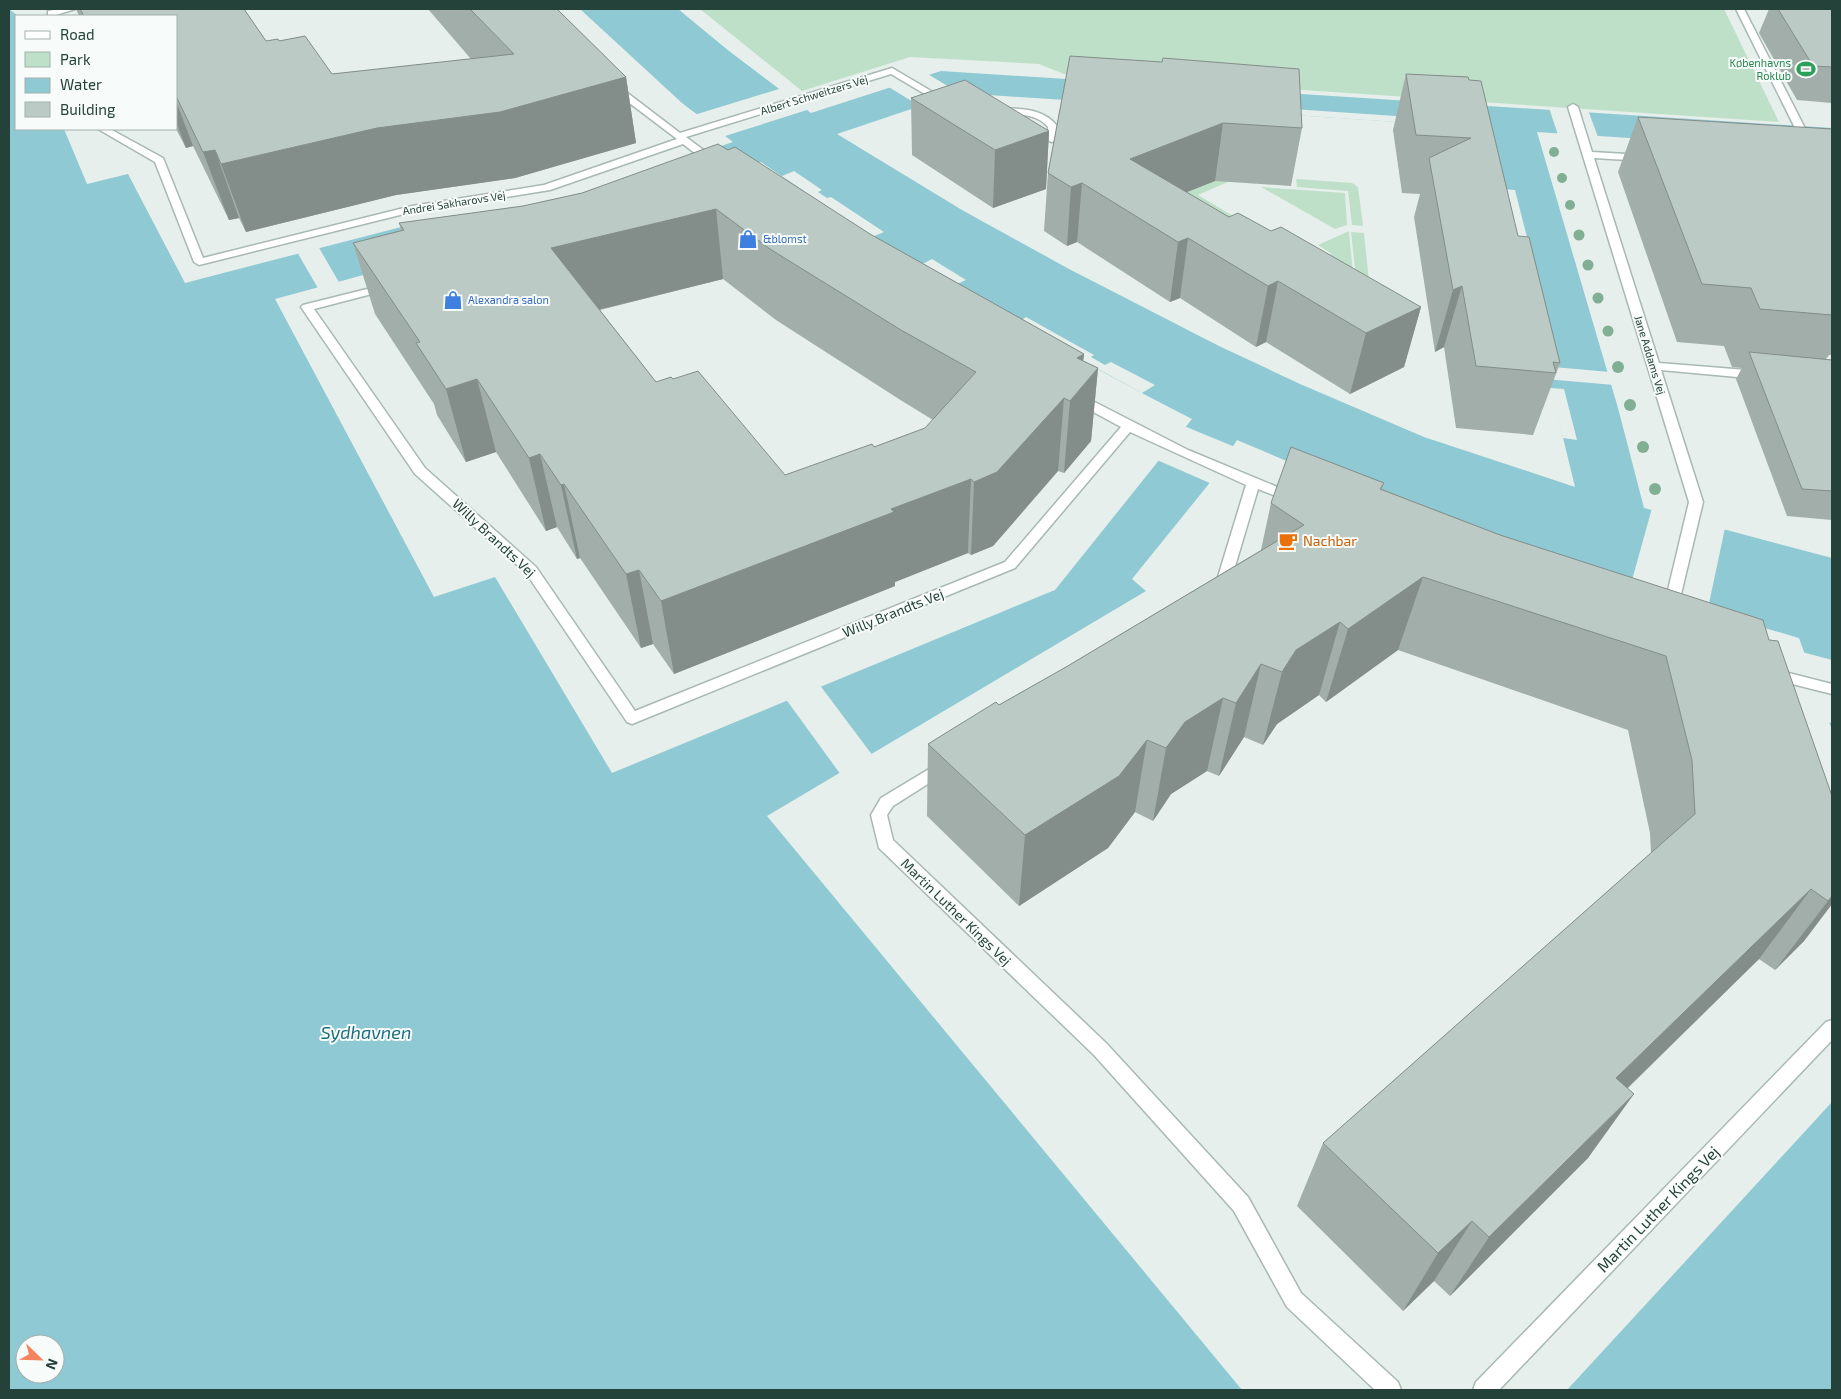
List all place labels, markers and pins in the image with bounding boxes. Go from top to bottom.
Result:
place label: Københavns Roklub [1729,56,1791,82]
sports icon: Københavns Roklub [1795,58,1817,80]
shop icon: &blomst [737,228,759,250]
place label: &blomst [763,232,807,245]
shop icon: Alexandra salon [442,289,464,311]
place label: Alexandra salon [468,293,549,306]
cafe icon: Nachbar [1277,530,1299,552]
place label: Nachbar [1303,532,1357,549]

